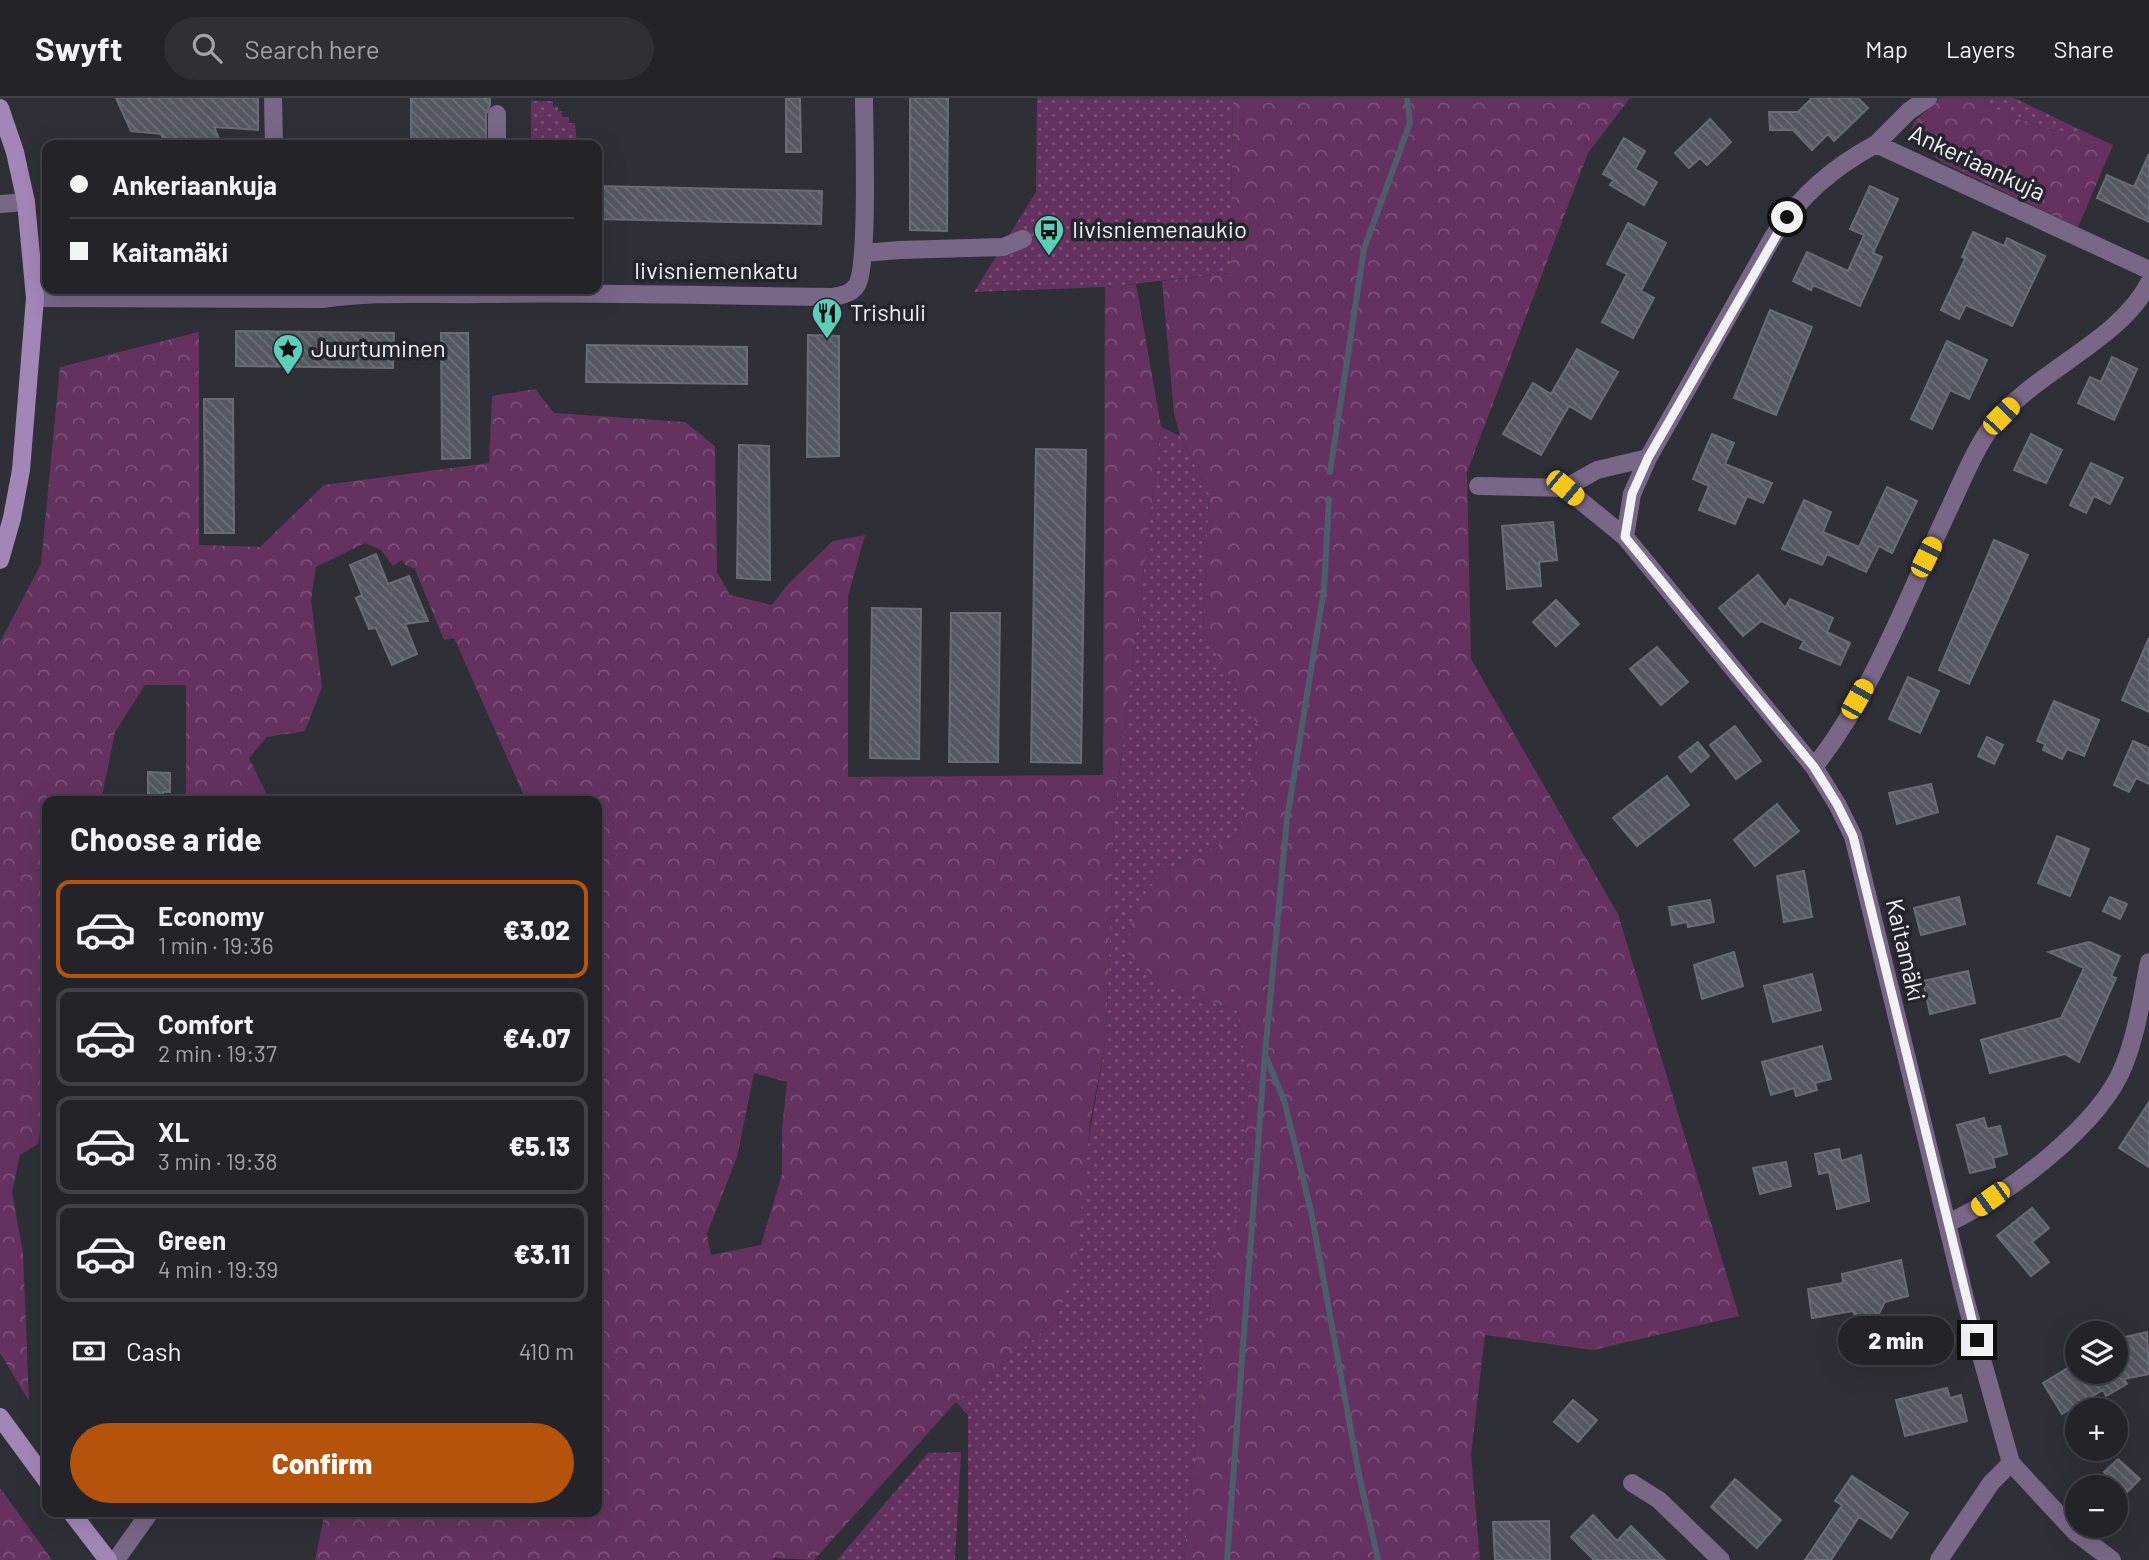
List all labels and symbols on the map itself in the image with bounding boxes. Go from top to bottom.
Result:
street label: Ankeriaankuja [1905,117,2050,206]
route start [1771,201,1803,233]
bus stop icon: Iivisniemenaukio [1032,213,1066,257]
place label: Iivisniemenaukio [1072,214,1247,243]
street label: Iivisniemenkatu [634,255,798,284]
restaurant icon: Trishuli [810,296,844,340]
place label: Trishuli [850,297,926,326]
place icon: Juurtuminen [271,332,305,376]
place label: Juurtuminen [311,333,446,362]
car [1979,394,2024,438]
car [1543,466,1588,510]
car [1908,534,1945,580]
car [1838,676,1877,722]
street label: Kaitamäki [1881,896,1932,1004]
car [1967,1178,2014,1220]
callout: 2 min [1837,1316,1952,1364]
route end [1961,1324,1993,1356]

